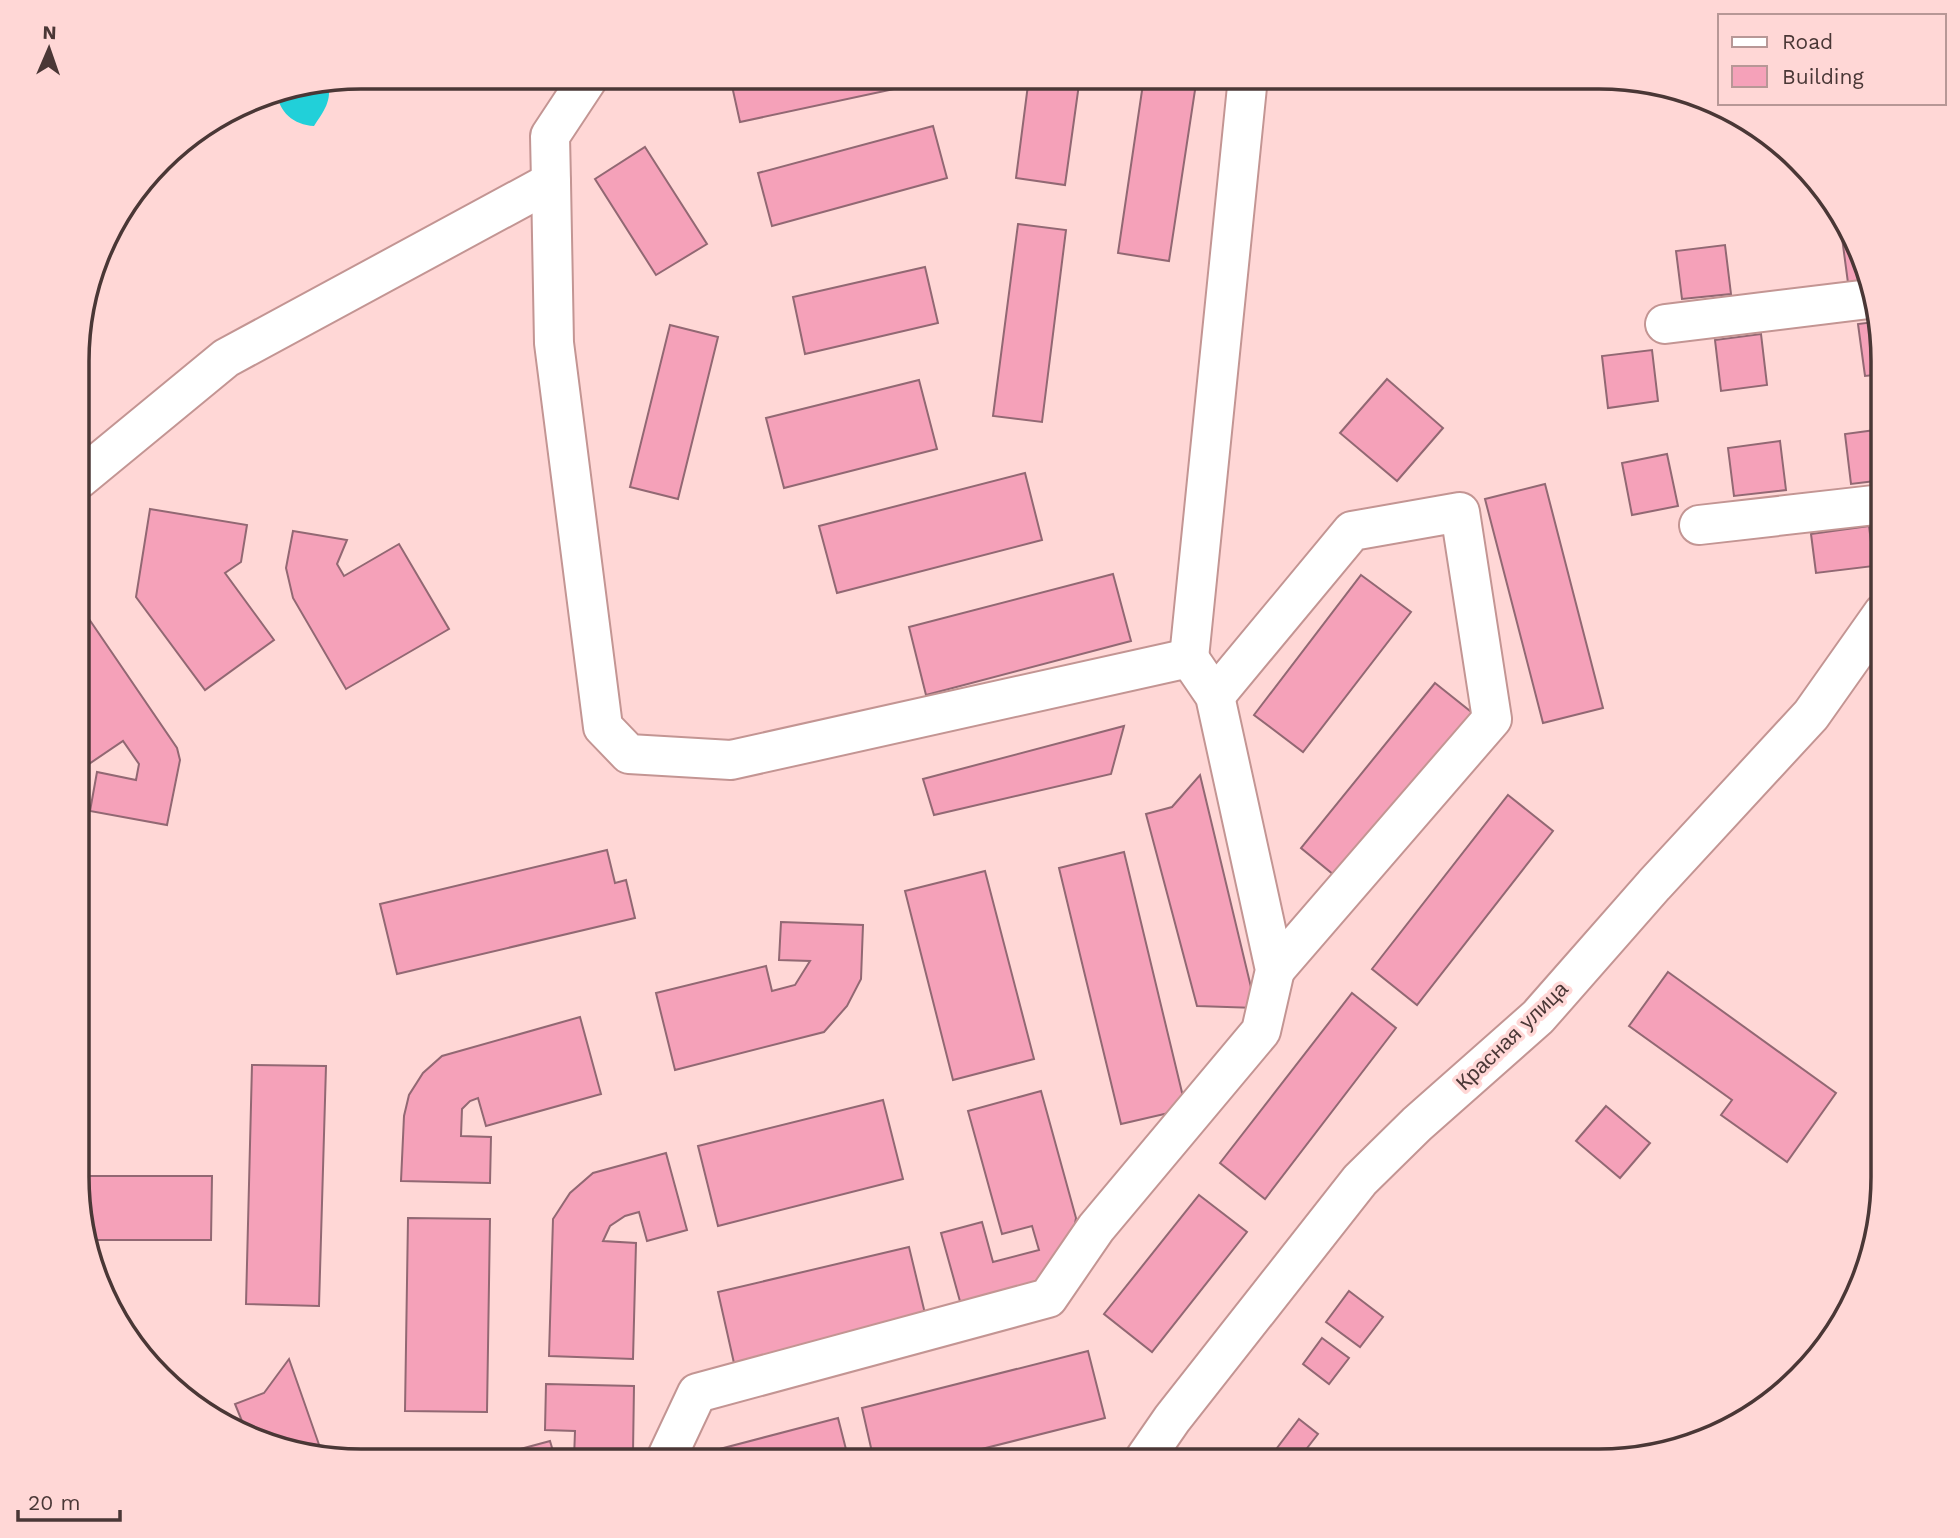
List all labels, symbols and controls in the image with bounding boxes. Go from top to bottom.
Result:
north arrow [14,14,84,84]
legend [1718,14,1946,105]
text: N [42,21,57,44]
text: Road [1782,29,1833,54]
text: Building [1782,64,1864,89]
street label: Красная улица [1451,976,1573,1095]
scale bar [18,1478,119,1522]
text: 20 m [28,1490,80,1515]

